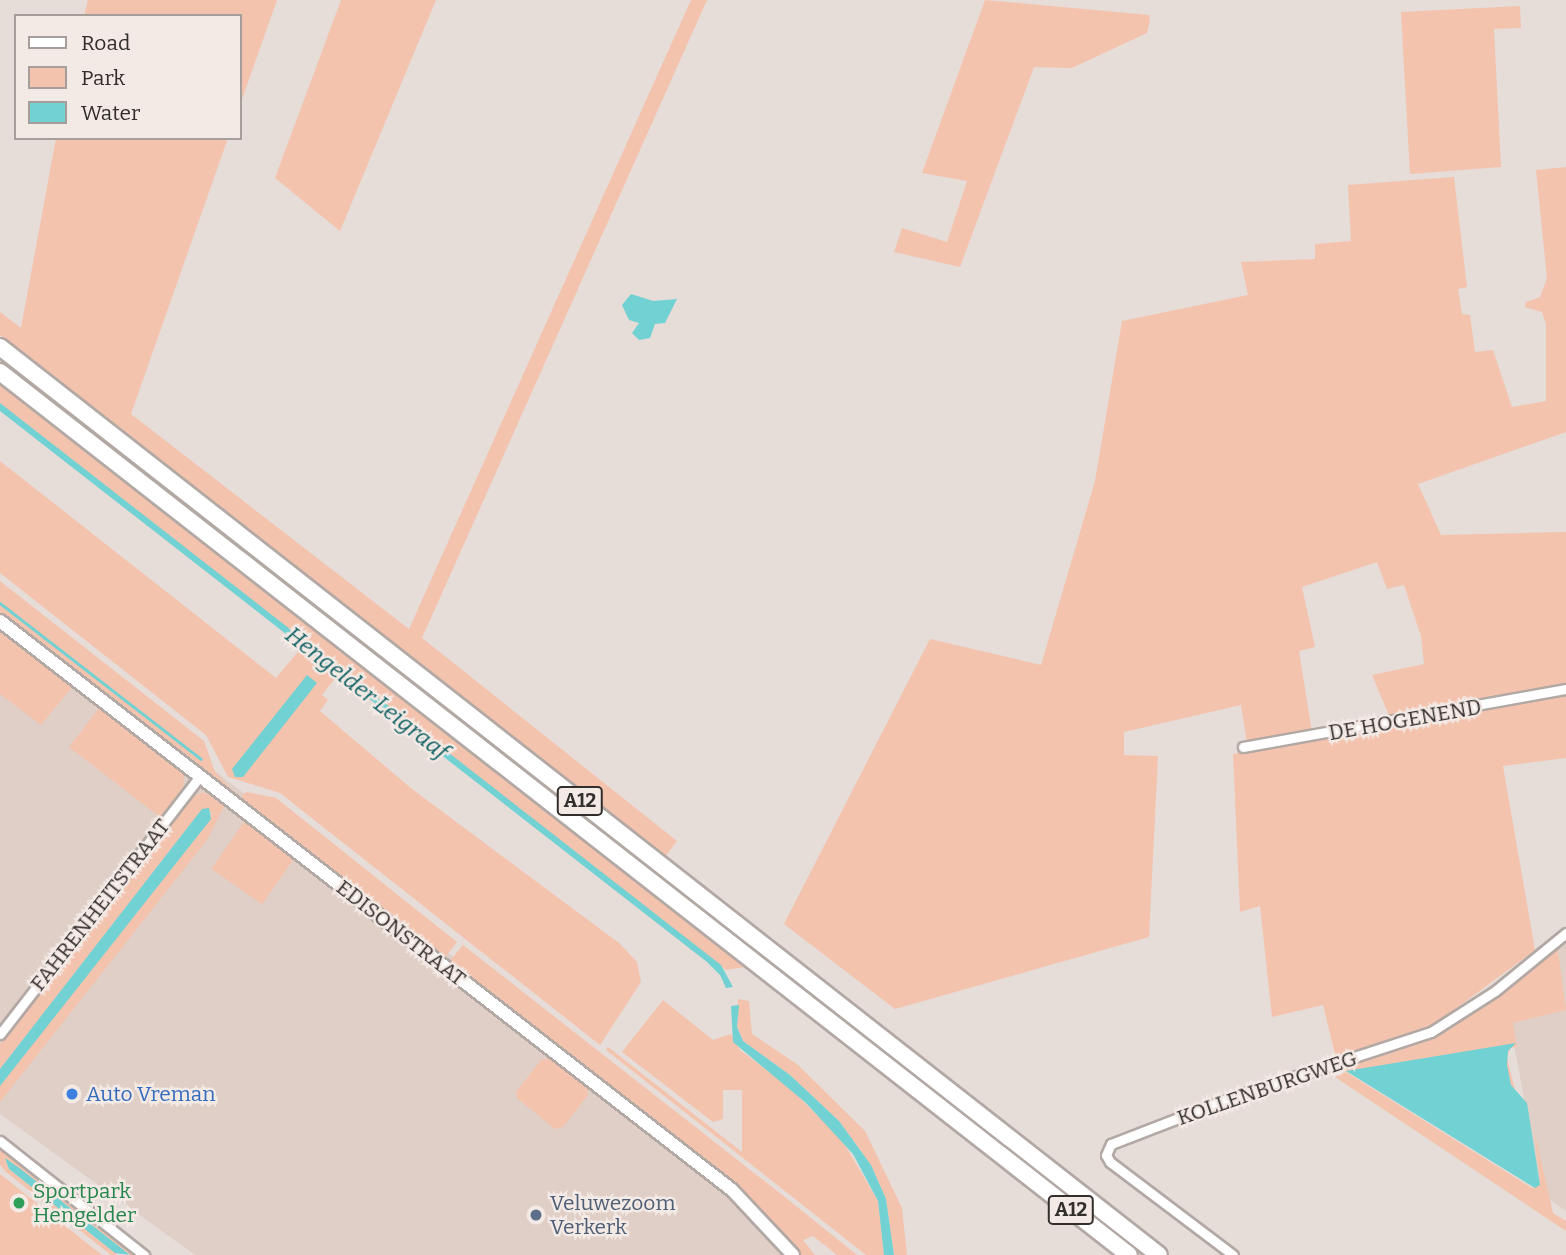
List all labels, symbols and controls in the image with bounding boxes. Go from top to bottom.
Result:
legend [14,14,242,140]
text: Road [81,30,130,56]
text: Park [81,65,125,91]
text: Water [81,100,140,126]
water label: Hengelder Leigraaf [280,621,454,765]
street label: DE HOGENEND [1327,694,1483,746]
road number: A12 [556,786,604,816]
street label: FAHRENHEITSTRAAT [25,814,175,996]
street label: EDISONSTRAAT [331,875,471,991]
street label: KOLLENBURGWEG [1174,1045,1360,1131]
place label: Auto Vreman [86,1081,216,1107]
marker: Auto Vreman [64,1086,80,1102]
place label: Sportpark Hengelder [33,1178,136,1228]
place label: Veluwezoom Verkerk [550,1190,675,1240]
road number: A12 [1046,1194,1096,1226]
marker: Sportpark Hengelder [11,1195,27,1211]
marker: Veluwezoom Verkerk [528,1207,544,1223]

